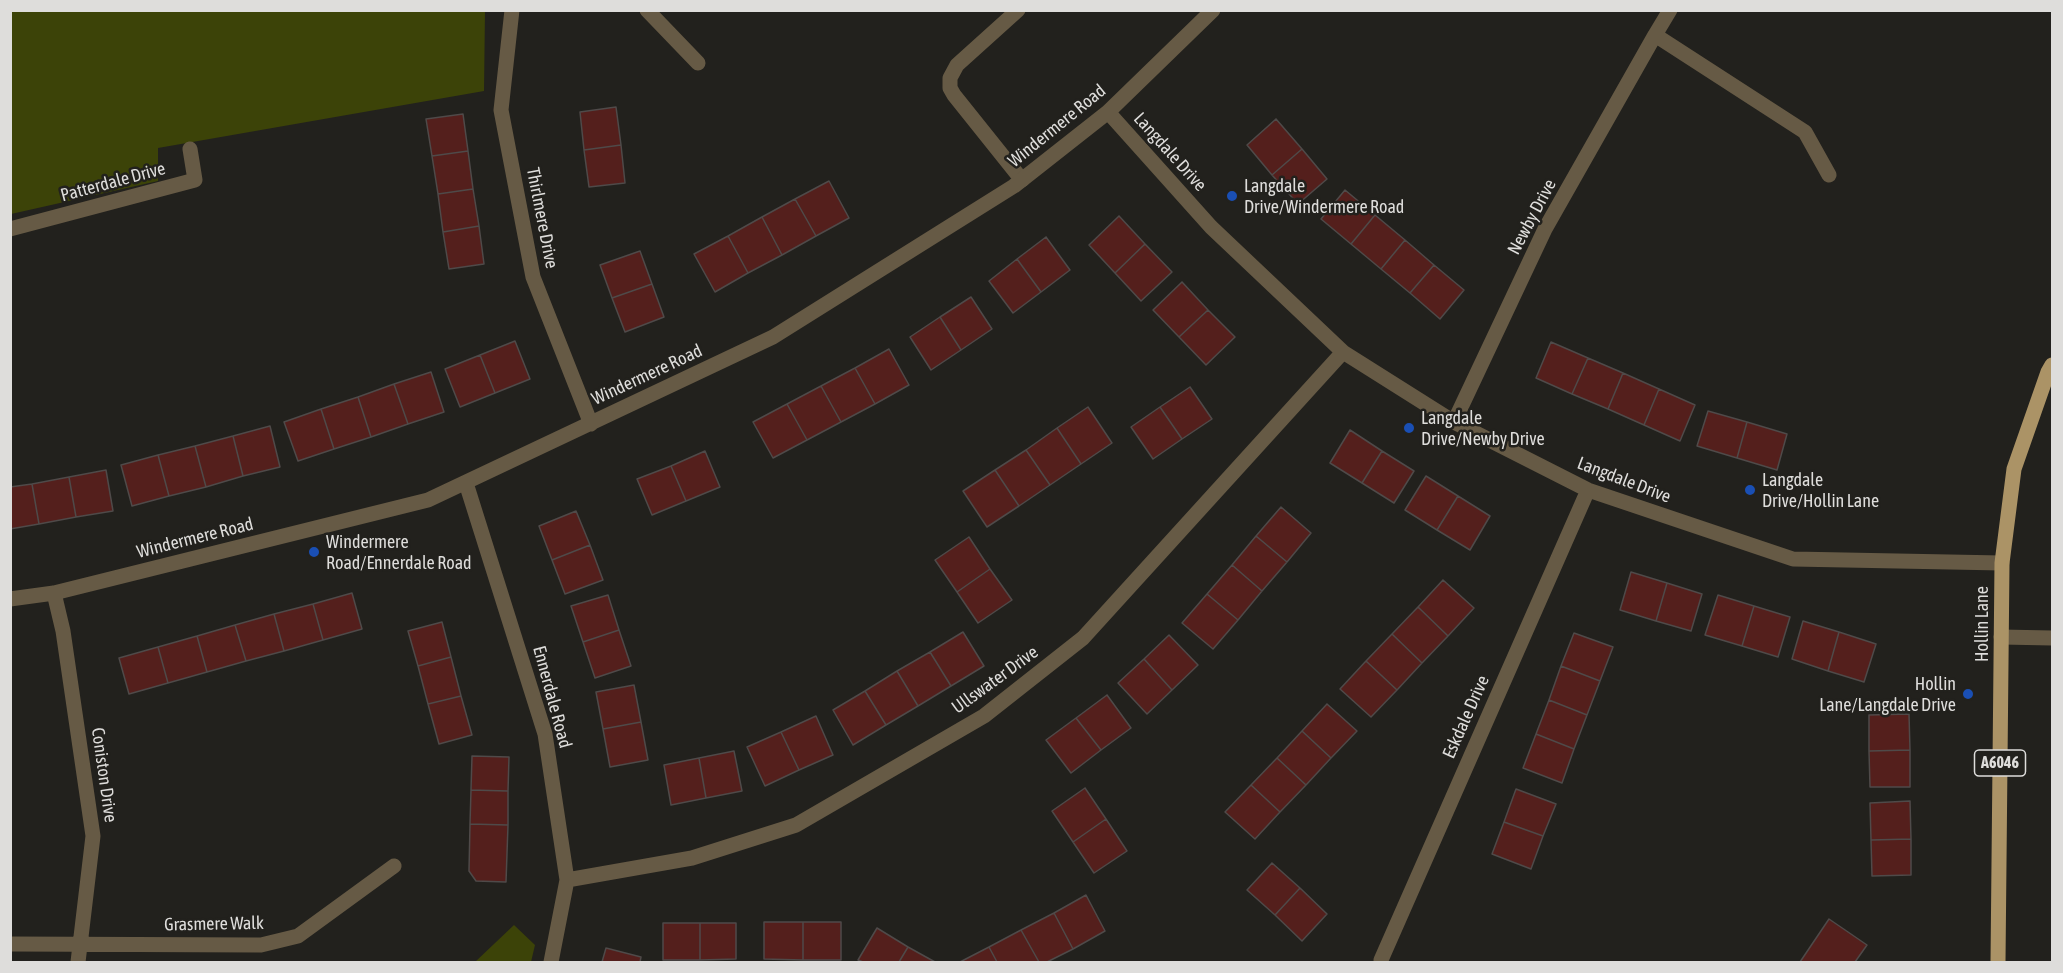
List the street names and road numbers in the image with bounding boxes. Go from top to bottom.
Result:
street label: Windermere Road [1004,80,1110,172]
street label: Langdale Drive [1129,108,1211,196]
street label: Patterdale Drive [58,158,168,206]
street label: Thirlmere Drive [522,166,562,270]
street label: Newby Drive [1503,175,1561,259]
street label: Windermere Road [588,340,706,410]
street label: Langdale Drive [1574,452,1674,508]
street label: Windermere Road [134,513,256,563]
street label: Hollin Lane [1971,586,1993,662]
street label: Ullswater Drive [948,641,1042,719]
street label: Ennerdale Road [528,643,576,751]
street label: Eskdale Drive [1438,672,1494,762]
street label: Coniston Drive [87,726,121,824]
road number: A6046 [1974,750,2026,776]
street label: Grasmere Walk [164,912,264,936]

